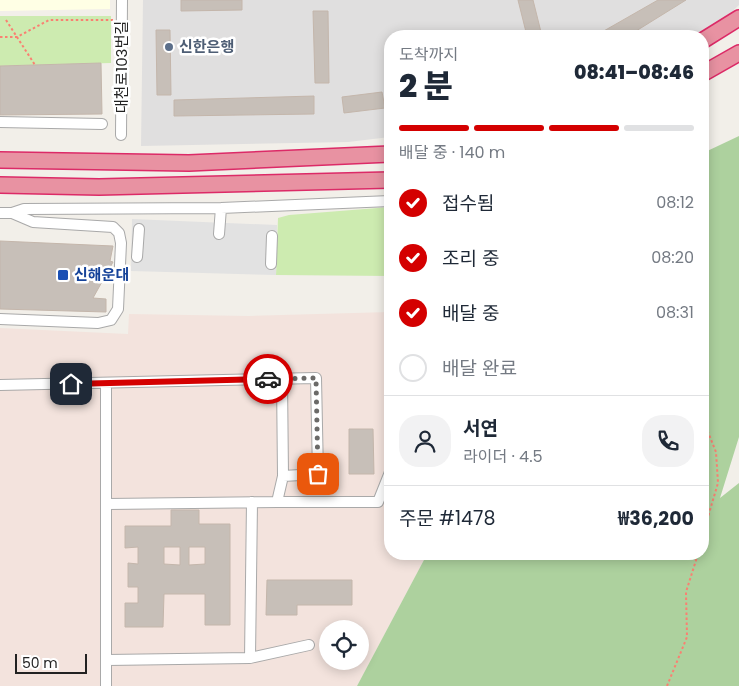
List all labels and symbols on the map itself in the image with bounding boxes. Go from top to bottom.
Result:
street label: 대천로103번길 [111,21,132,113]
place label: 신한은행 [179,36,234,57]
marker: 신한은행 [163,41,175,53]
place label: 신해운대 [74,264,129,285]
marker: 신해운대 [56,268,70,282]
courier [243,354,293,404]
pin [50,363,92,405]
pin [297,453,339,495]
scale bar [15,651,88,674]

